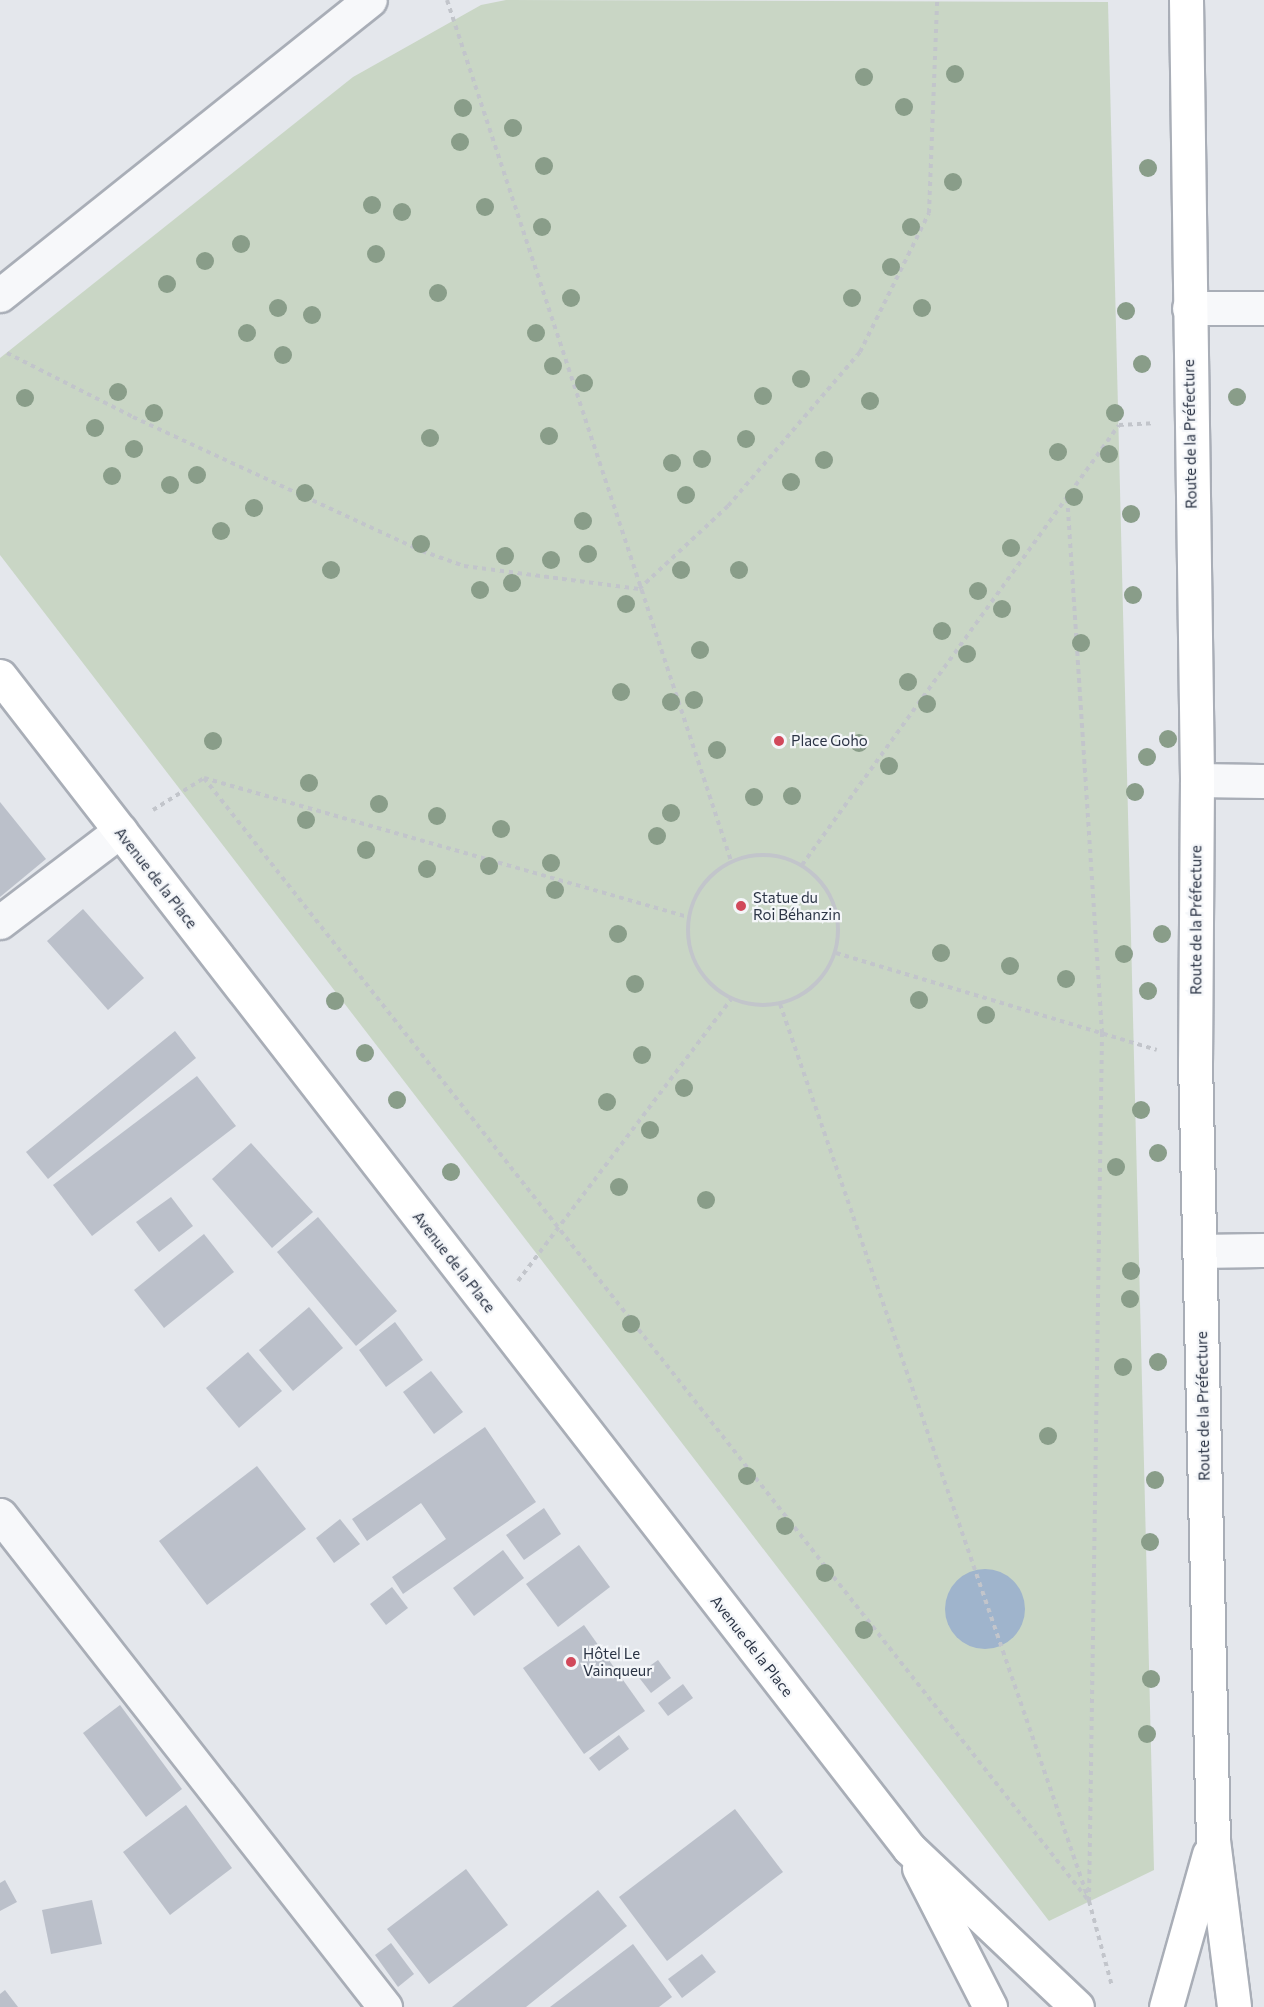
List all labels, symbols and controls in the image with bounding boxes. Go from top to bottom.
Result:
street label: Route de la Préfecture [1180,359,1200,509]
place label: Place Goho [791,732,868,750]
marker: Place Goho [772,734,786,748]
street label: Avenue de la Place [111,824,201,932]
street label: Route de la Préfecture [1187,845,1205,995]
place label: Statue du Roi Béhanzin [753,888,841,923]
marker: Statue du Roi Béhanzin [734,899,748,913]
street label: Avenue de la Place [409,1208,499,1316]
street label: Route de la Préfecture [1193,1331,1213,1481]
street label: Avenue de la Place [707,1592,797,1700]
place label: Hôtel Le Vainqueur [583,1644,652,1679]
marker: Hôtel Le Vainqueur [564,1655,578,1669]

